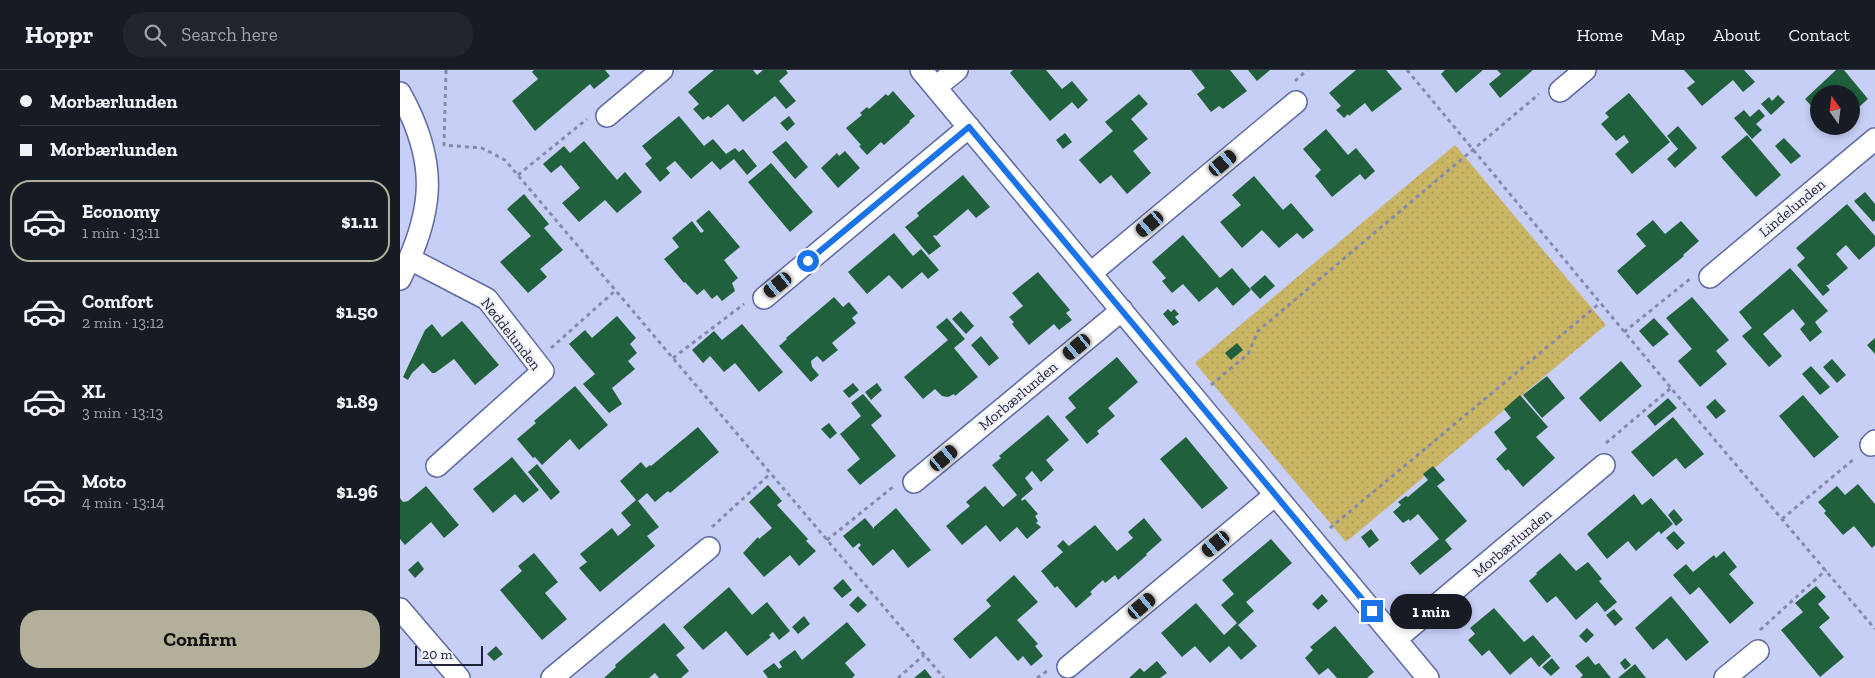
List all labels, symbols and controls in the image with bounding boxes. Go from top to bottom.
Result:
search box [123,12,473,57]
text: Hoppr [25,20,93,49]
icon: search [141,21,169,49]
text: Search here [181,23,278,46]
text: Home [1576,24,1623,46]
text: Map [1651,24,1685,46]
text: About [1713,24,1760,46]
text: Contact [1788,24,1850,46]
north arrow [1810,85,1860,135]
map controls [1810,85,1860,135]
text: Morbærlunden [50,90,178,113]
text: Morbærlunden [50,138,178,161]
car [1206,148,1239,178]
street label: Lindelunden [1755,175,1829,241]
icon: car [22,199,67,244]
text: Economy [82,200,160,223]
car [1133,209,1166,239]
text: $1.11 [341,210,378,233]
text: 1 min · 13:11 [82,223,160,242]
route start [797,250,819,272]
car [761,270,794,300]
icon: car [22,289,67,334]
text: Comfort [82,290,153,313]
street label: Nøddelunden [477,294,545,374]
text: $1.50 [336,300,378,323]
text: 2 min · 13:12 [82,313,164,332]
car [1060,332,1093,362]
street label: Morbærlunden [975,358,1061,434]
icon: car [22,379,67,424]
text: XL [82,380,105,403]
text: $1.89 [336,390,378,413]
text: 3 min · 13:13 [82,403,163,422]
car [927,443,960,473]
icon: car [22,469,67,514]
text: Moto [82,470,126,493]
text: $1.96 [336,480,378,503]
text: 4 min · 13:14 [82,493,165,512]
street label: Morbærlunden [1469,505,1555,581]
car [1199,529,1232,559]
car [1125,591,1158,621]
callout: 1 min [1390,594,1472,628]
route end [1361,600,1383,622]
text: 1 min [1412,602,1450,621]
button: Confirm [20,610,380,668]
scale bar [415,643,482,666]
text: 20 m [422,646,453,663]

